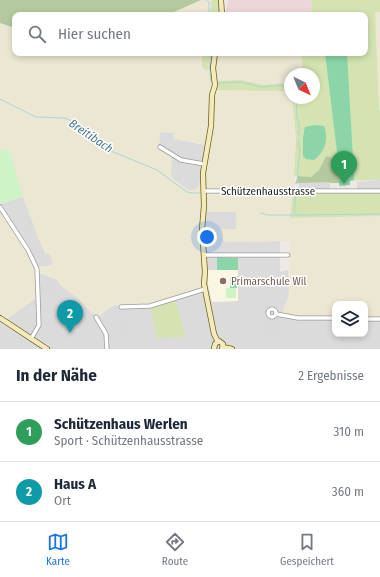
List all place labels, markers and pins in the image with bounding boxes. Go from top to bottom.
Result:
pin: 1 [331,151,357,184]
place label: Primarschule Wil [231,275,307,288]
marker: Primarschule Wil [218,276,228,286]
pin: 2 [57,300,83,333]

